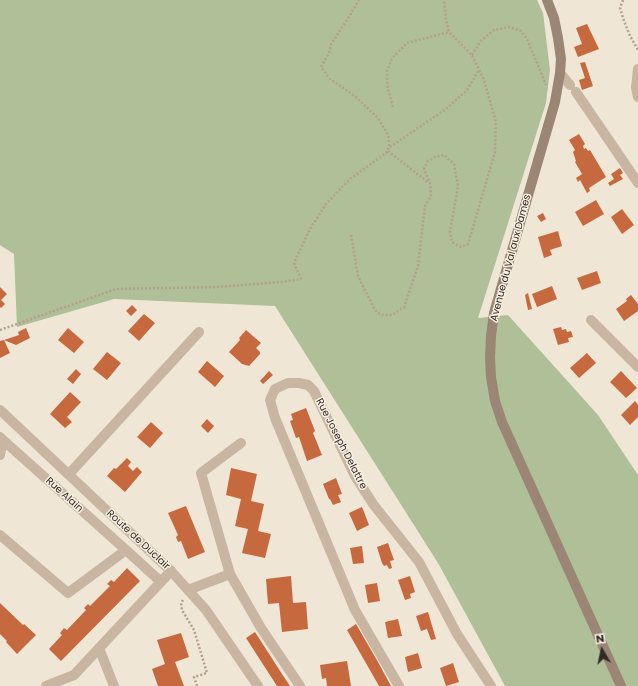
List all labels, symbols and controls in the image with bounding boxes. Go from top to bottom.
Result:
street label: Avenue du Val aux Dames [488,193,534,323]
street label: Rue Joseph Delattre [313,397,369,491]
street label: Rue Alain [43,475,85,515]
street label: Route de Duclair [104,508,172,572]
north arrow [582,630,622,670]
text: N [595,630,605,647]

